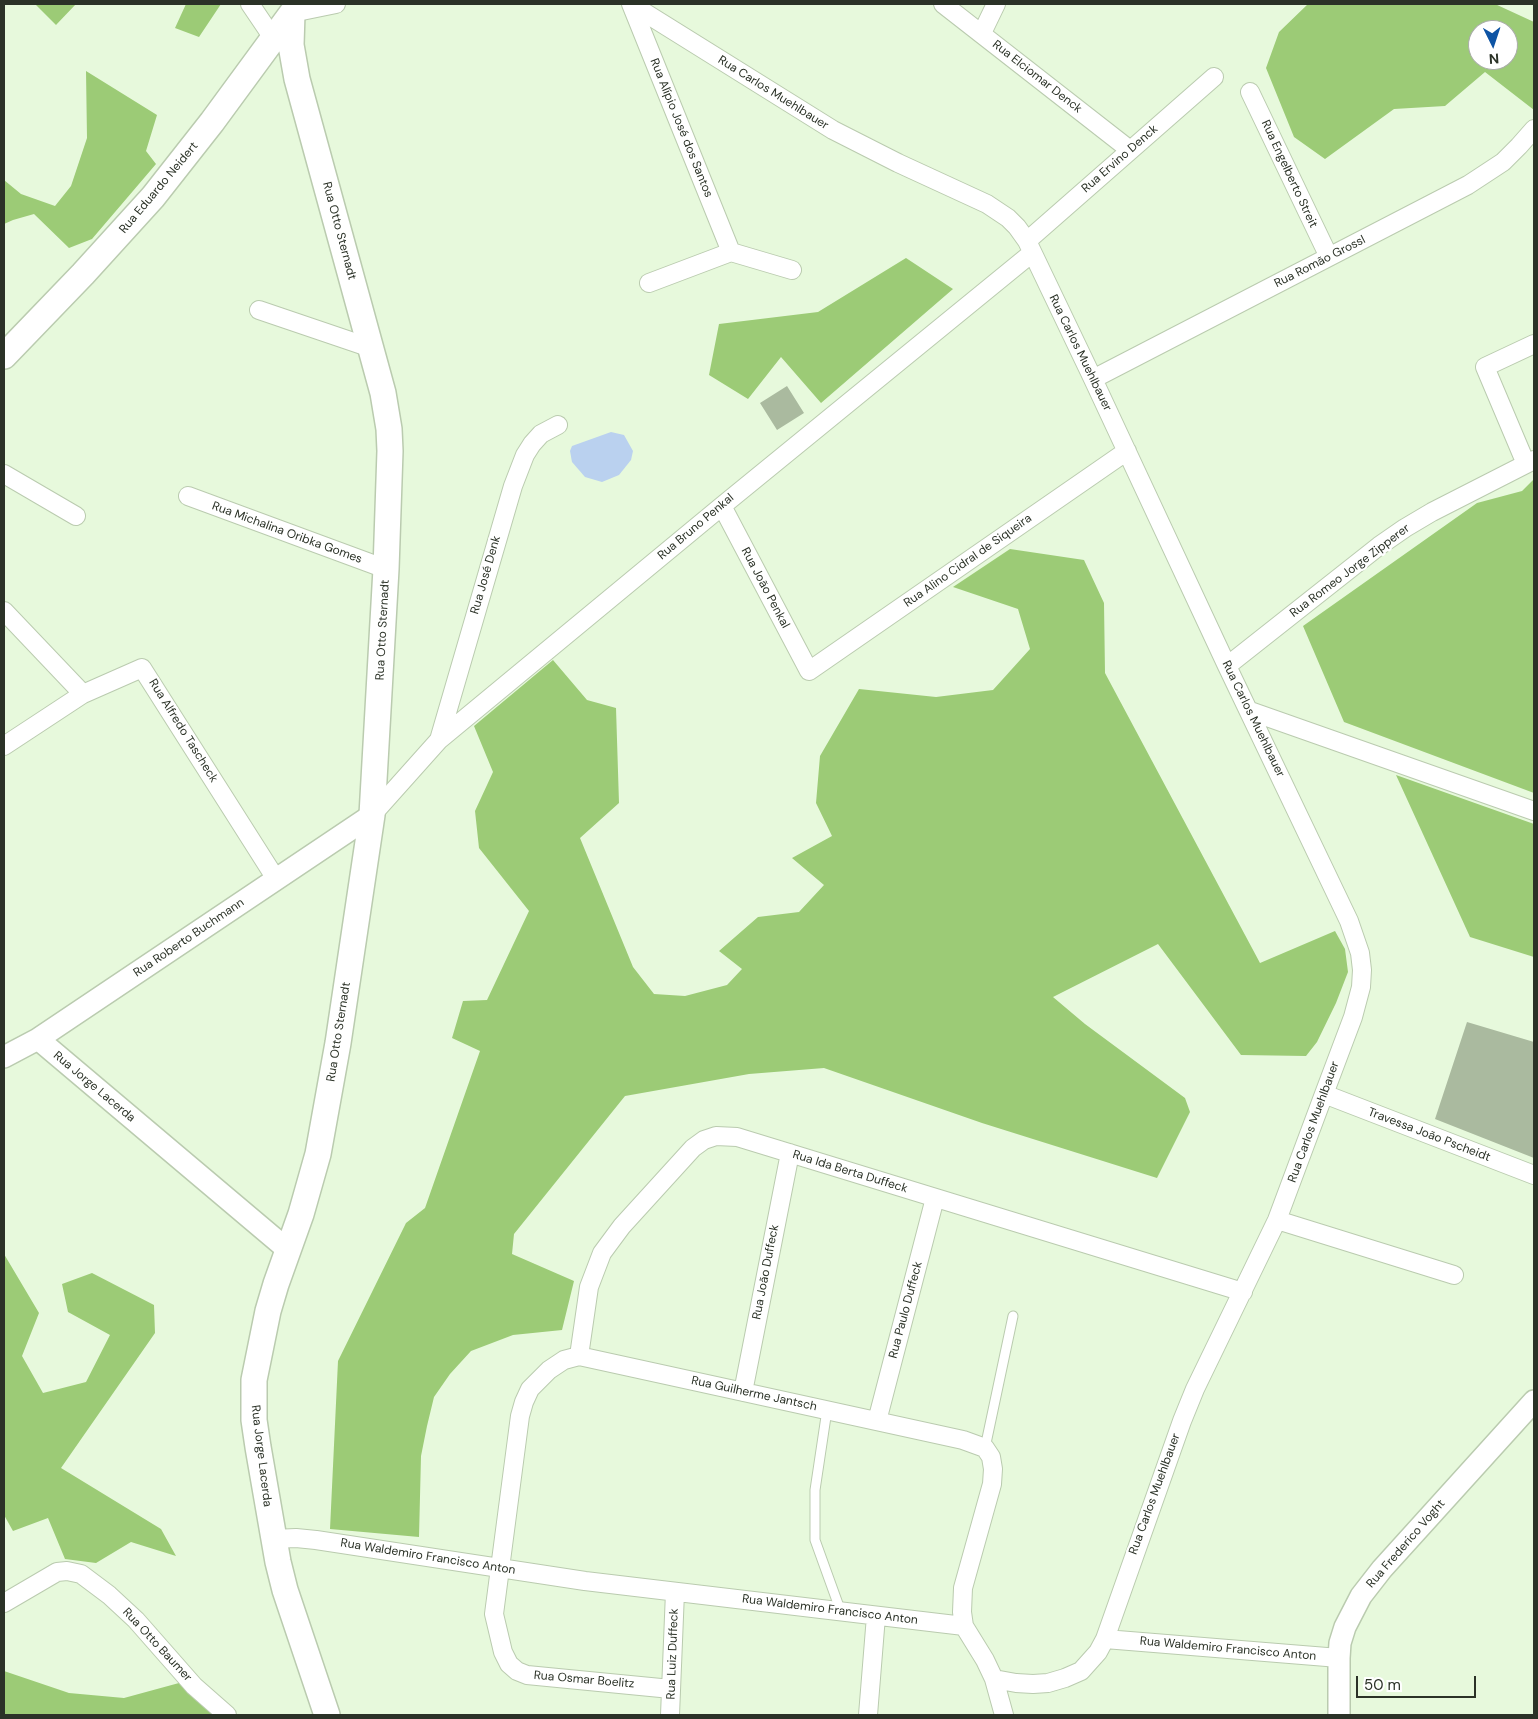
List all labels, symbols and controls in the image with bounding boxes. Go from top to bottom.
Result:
north arrow [1468,20,1518,70]
street label: Rua Elciomar Denck [989,38,1085,116]
text: N [1488,50,1500,68]
street label: Rua Carlos Muehlbauer [715,53,831,133]
street label: Rua Alípio José dos Santos [646,56,716,200]
street label: Rua Engelberto Streit [1258,118,1320,230]
street label: Rua Ervino Denck [1079,122,1161,196]
street label: Rua Eduardo Neidert [117,139,201,237]
street label: Rua Otto Sternadt [319,180,359,282]
street label: Rua Romão Grossl [1272,233,1368,291]
street label: Rua Carlos Muehlbauer [1046,292,1114,414]
street label: Rua Bruno Penkal [655,491,737,563]
street label: Rua Michalina Oribka Gomes [210,499,364,567]
street label: Rua Alino Cidral de Siqueira [901,511,1035,611]
street label: Rua Romeo Jorge Zipperer [1287,521,1413,621]
street label: Rua José Denk [468,534,504,616]
street label: Rua João Penkal [738,545,792,631]
street label: Rua Otto Sternadt [373,579,393,681]
street label: Rua Carlos Muehlbauer [1219,658,1287,780]
street label: Rua Alfredo Tascheck [145,677,221,785]
street label: Rua Roberto Buchmann [131,896,247,980]
street label: Rua Otto Sternadt [324,981,354,1083]
street label: Rua Jorge Lacerda [50,1049,138,1125]
street label: Rua Carlos Muehlbauer [1285,1059,1343,1185]
street label: Travessa João Pscheidt [1366,1105,1492,1165]
street label: Rua Ida Berta Duffeck [791,1148,909,1196]
street label: Rua João Duffeck [750,1223,782,1321]
street label: Rua Paulo Duffeck [886,1260,926,1360]
street label: Rua Guilherme Jantsch [690,1374,818,1414]
street label: Rua Jorge Lacerda [248,1404,274,1508]
street label: Rua Carlos Muehlbauer [1126,1431,1184,1557]
street label: Rua Frederico Voght [1364,1497,1448,1591]
street label: Rua Waldemiro Francisco Anton [339,1536,517,1578]
street label: Rua Waldemiro Francisco Anton [741,1592,919,1628]
street label: Rua Otto Baumer [119,1605,195,1685]
street label: Rua Luiz Duffeck [664,1608,682,1700]
street label: Rua Waldemiro Francisco Anton [1139,1634,1317,1664]
scale bar [1358,1666,1478,1698]
street label: Rua Osmar Boelitz [533,1668,635,1692]
text: 50 m [1364,1675,1401,1695]

